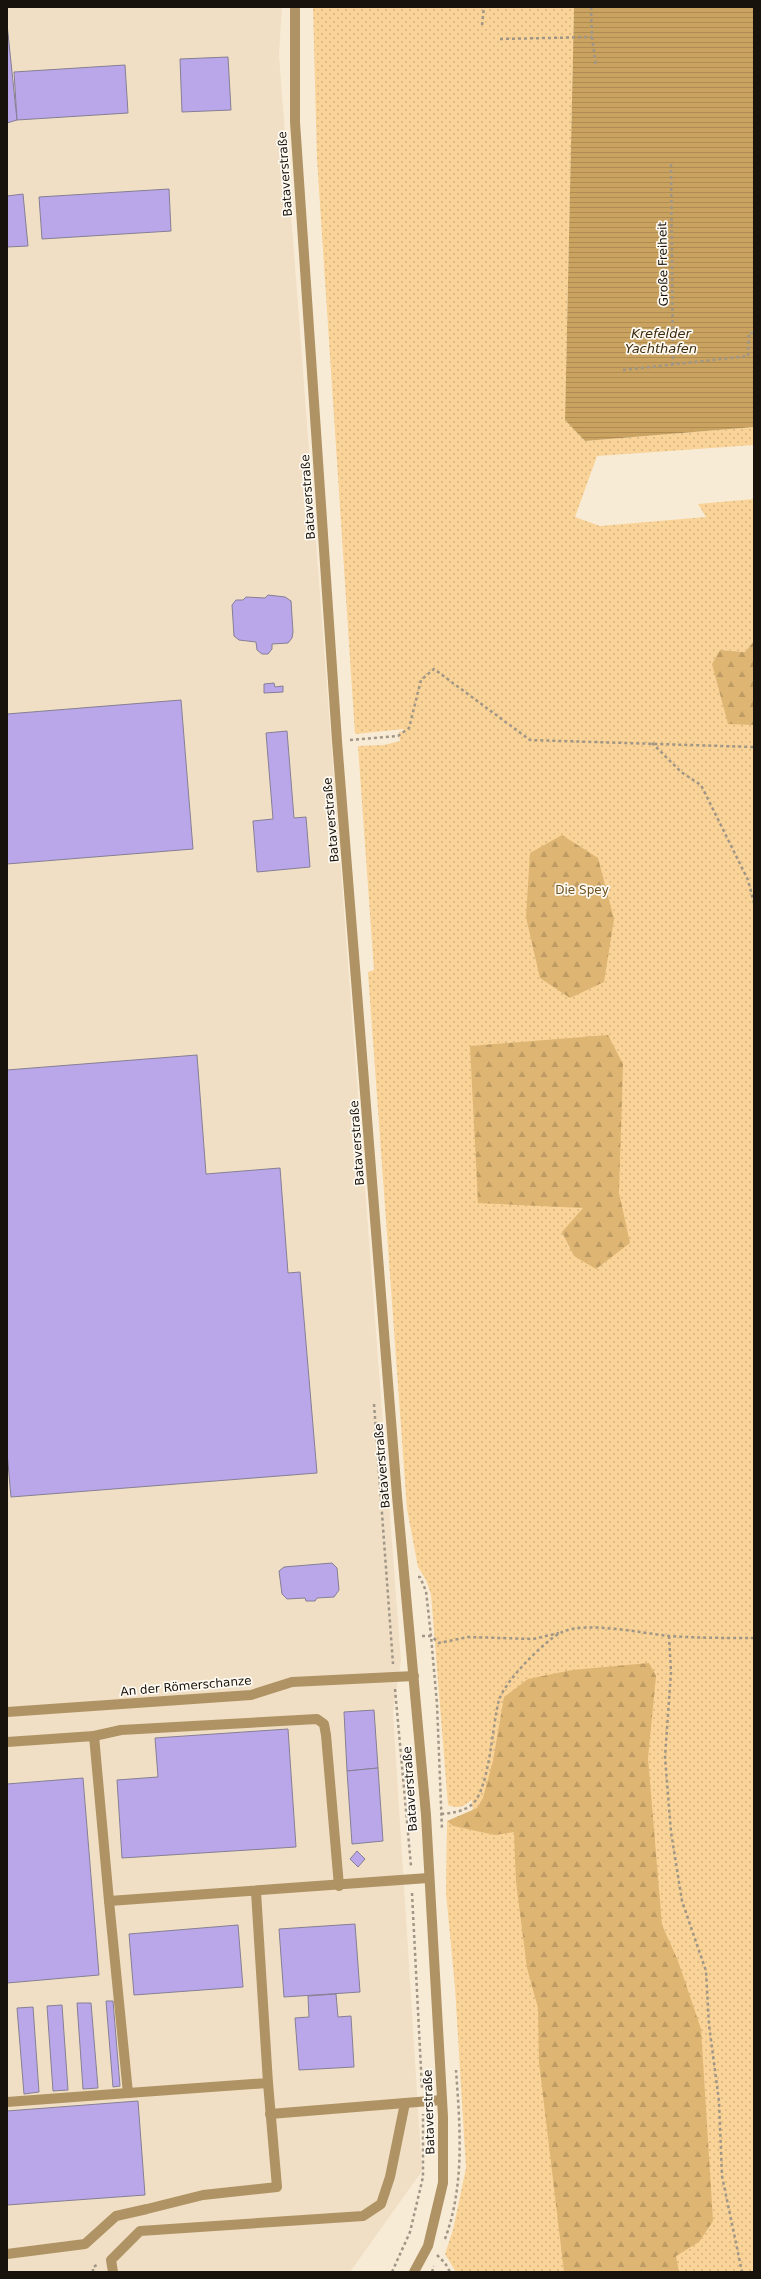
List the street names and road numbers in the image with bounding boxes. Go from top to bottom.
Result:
street label: Bataverstraße [275,131,295,217]
street label: Große Freiheit [655,221,671,306]
street label: Bataverstraße [298,454,318,540]
street label: Bataverstraße [320,777,342,863]
street label: Bataverstraße [347,1100,367,1186]
street label: Bataverstraße [371,1423,393,1509]
street label: An der Römerschanze [120,1673,252,1699]
street label: Bataverstraße [400,1746,420,1832]
street label: Bataverstraße [421,2069,437,2155]

